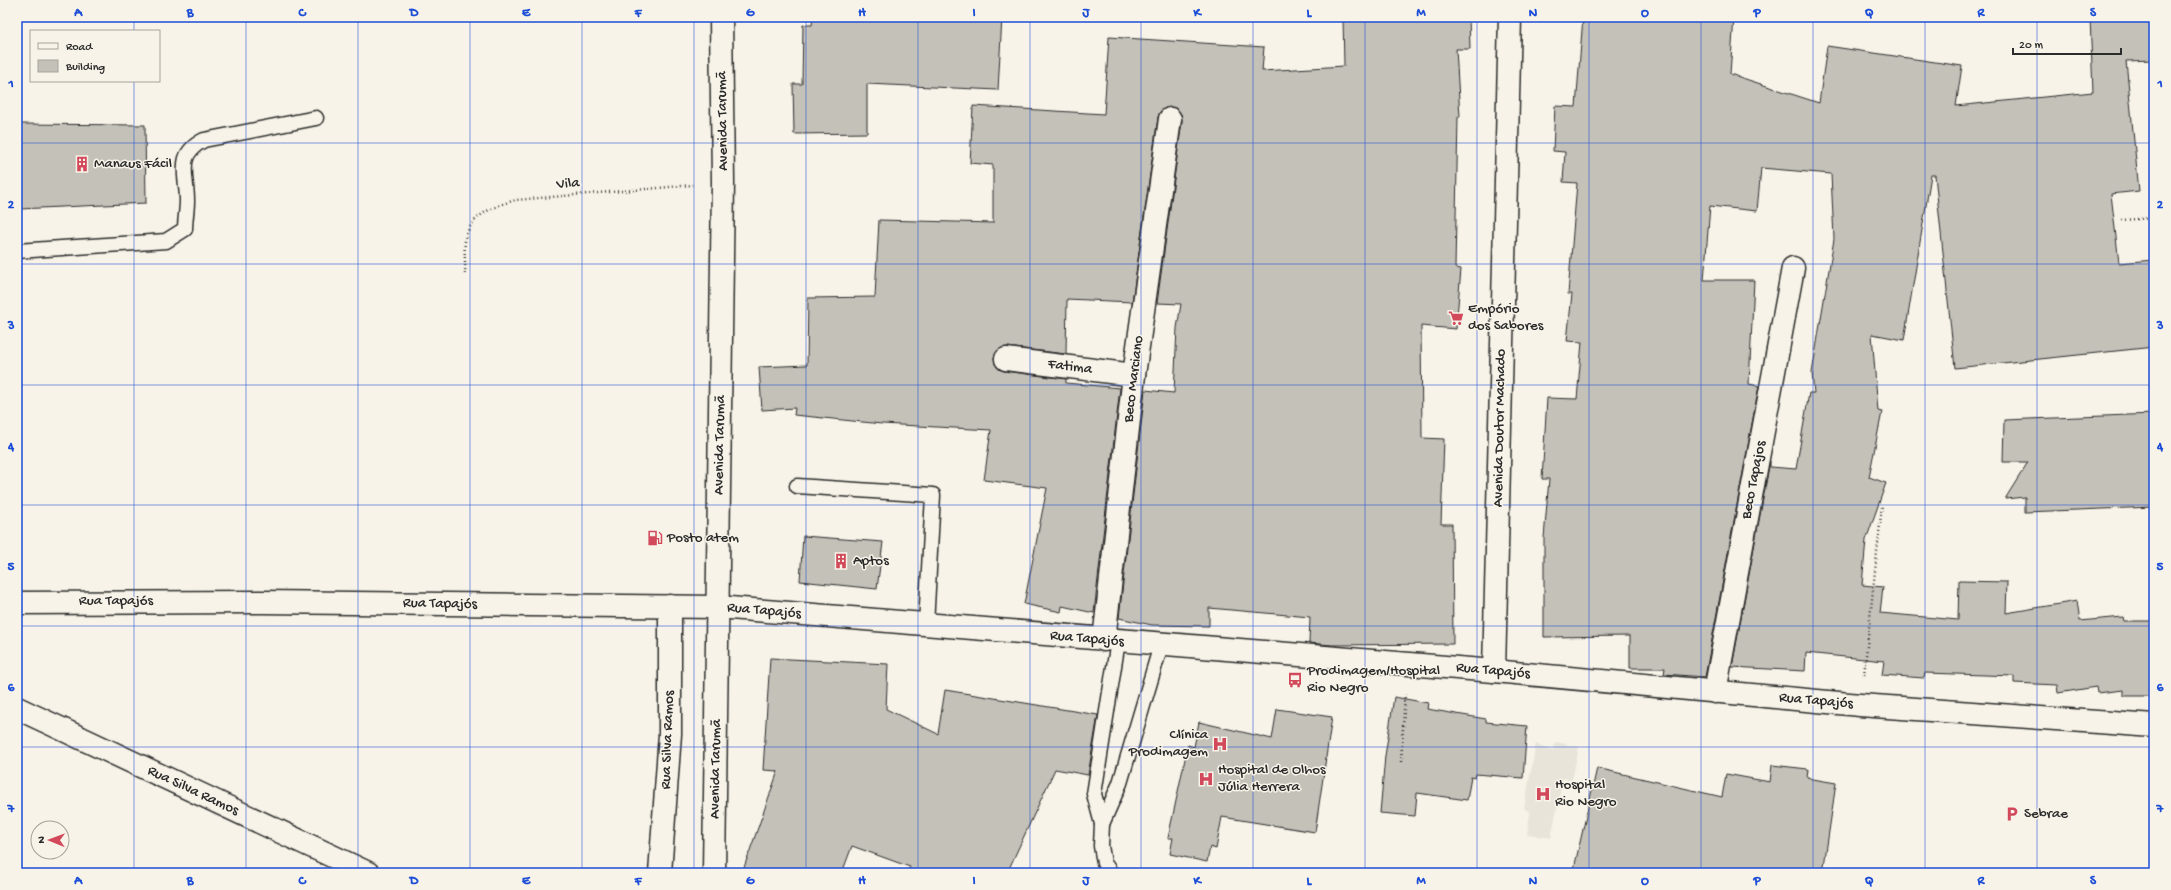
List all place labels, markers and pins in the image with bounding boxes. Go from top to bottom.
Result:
building icon: Manaus Fácil [73,155,91,173]
place label: Manaus Fácil [94,155,172,173]
place label: Empório dos Sabores [1468,300,1544,335]
supermarket icon: Empório dos Sabores [1447,309,1465,327]
fuel station icon: Posto atem [646,529,664,547]
place label: Posto atem [666,529,739,547]
building icon: Aptos [832,552,850,570]
place label: Aptos [853,552,889,570]
place label: Prodimagem/Hospital Rio Negro [1306,662,1440,697]
bus stop icon: Prodimagem/Hospital Rio Negro [1286,671,1304,689]
place label: Clínica Prodimagem [1128,726,1209,761]
hospital icon: Clínica Prodimagem [1211,735,1229,753]
place label: Hospital de Olhos Júlia Herrera [1218,761,1326,796]
hospital icon: Hospital de Olhos Júlia Herrera [1197,770,1215,788]
place label: Hospital Rio Negro [1555,776,1617,811]
hospital icon: Hospital Rio Negro [1534,785,1552,803]
parking icon: Sebrae [2003,805,2021,823]
place label: Sebrae [2024,805,2068,823]

